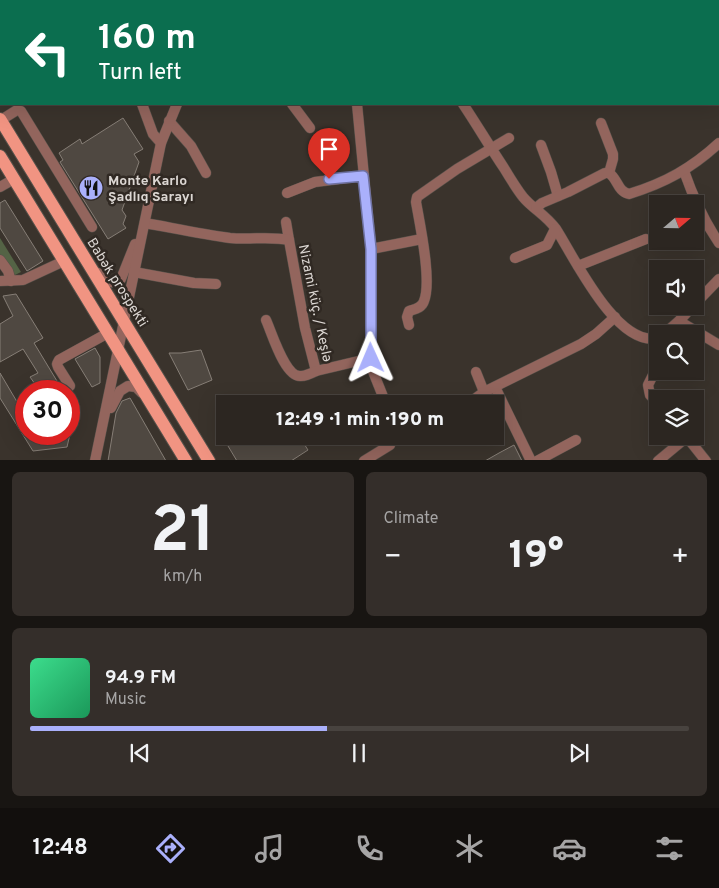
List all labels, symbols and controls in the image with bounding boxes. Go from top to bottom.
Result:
text: 160 m [98,17,196,61]
icon: left [15,20,80,85]
text: Turn left [98,60,181,87]
pin [308,128,350,179]
icon: arrive [315,135,343,163]
place label: Monte Karlo Şadlıq Sarayı [108,173,194,206]
restaurant icon: Monte Karlo Şadlıq Sarayı [78,175,104,201]
north arrow [649,195,704,250]
map controls [649,195,704,445]
street label: Babək prospekti [83,235,151,330]
street label: Nizami küç. / Keşlə [294,243,335,364]
button: sound [649,260,704,315]
button: search [649,325,704,380]
position arrow [344,331,396,383]
speed limit sign: 30 [15,380,80,445]
button: layers [649,390,704,445]
text: 12:49 · 1 min · 190 m [276,408,444,432]
text: 21 [150,493,216,575]
text: Climate [384,509,438,529]
text: 19° [509,533,564,582]
text: − [384,540,402,576]
text: + [671,540,689,576]
text: km/h [163,567,202,587]
text: 94.9 FM [105,666,176,690]
text: Music [105,690,146,710]
icon: previous [126,739,154,767]
icon: pause [345,739,373,767]
icon: next [565,739,593,767]
icon: directions [153,831,188,866]
icon: music [252,831,287,866]
icon: phone [352,831,387,866]
icon: climate [452,831,487,866]
icon: car [552,831,587,866]
icon: filters [652,831,687,866]
text: 12:48 [32,835,88,862]

